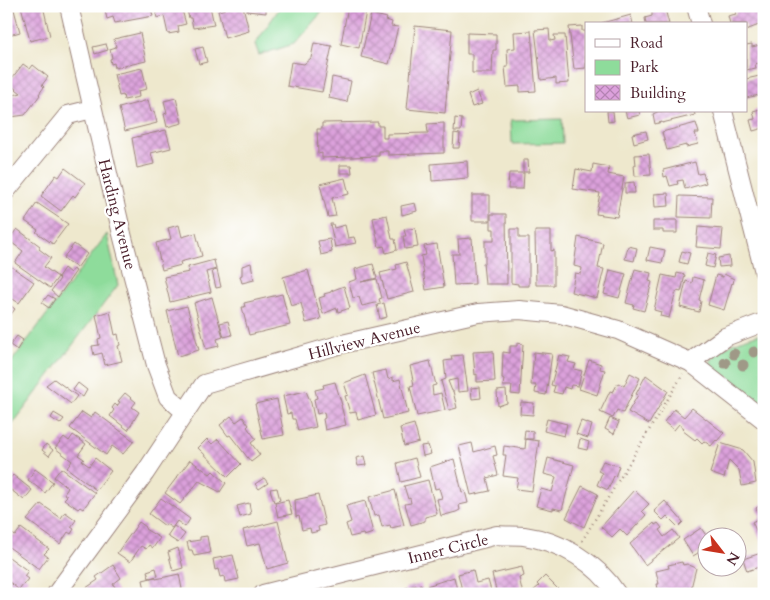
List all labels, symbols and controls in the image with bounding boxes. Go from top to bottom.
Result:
legend [585,22,748,112]
text: Road [630,33,663,53]
text: Park [630,57,659,77]
text: Building [630,83,686,103]
street label: Harding Avenue [93,157,141,272]
street label: Hillview Avenue [306,316,423,366]
street label: Inner Circle [406,528,491,570]
north arrow [698,528,748,578]
text: N [721,548,744,569]

